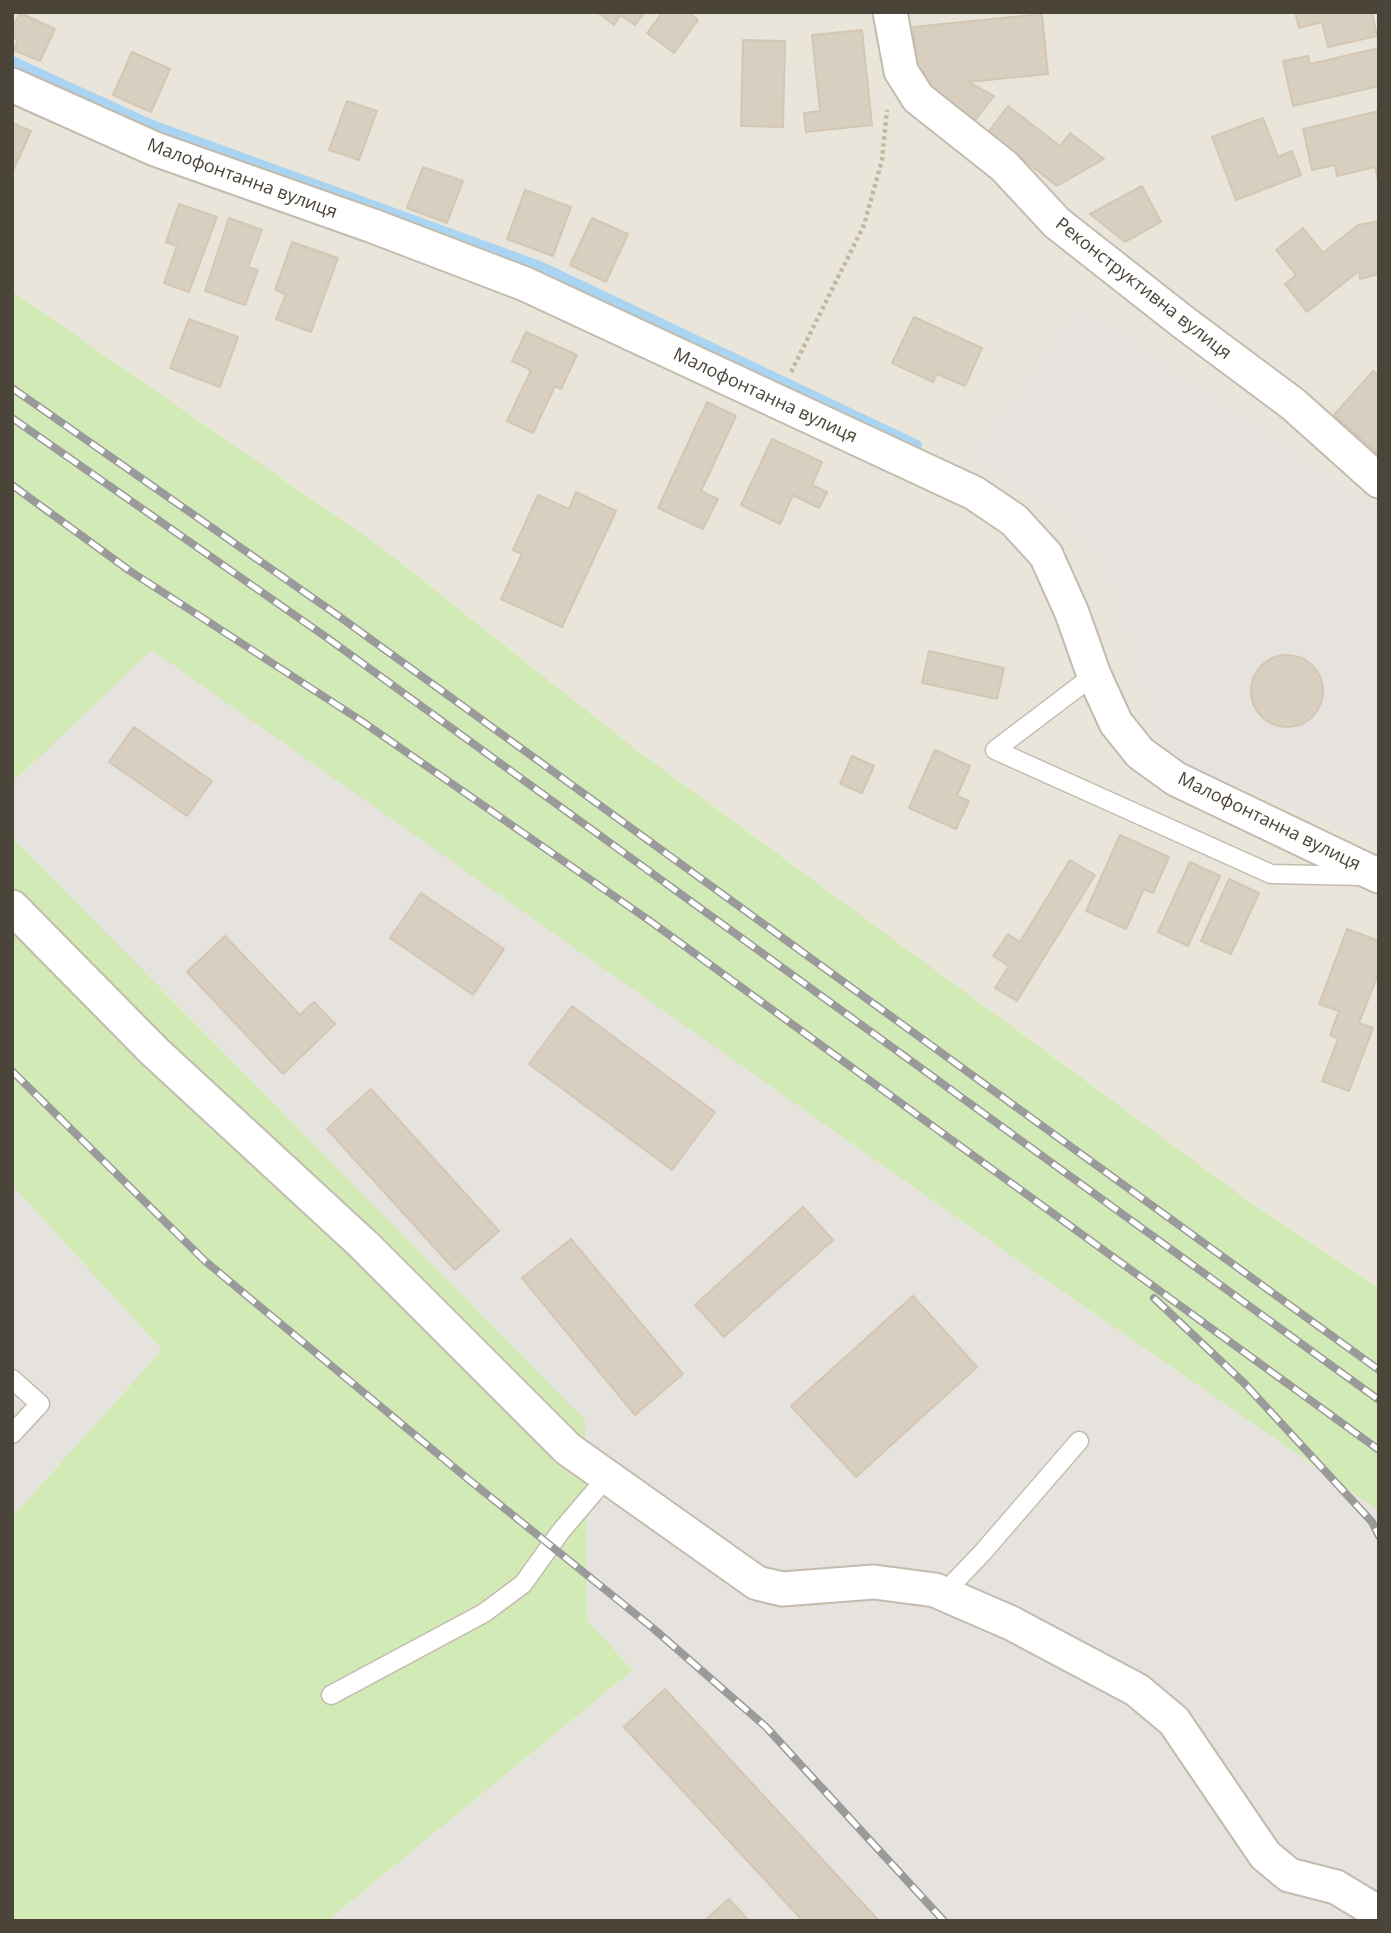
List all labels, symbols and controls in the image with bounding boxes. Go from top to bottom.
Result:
street label: Малофонтанна вулиця [144,135,340,223]
street label: Реконструктивна вулиця [1051,214,1235,364]
street label: Малофонтанна вулиця [669,344,861,448]
street label: Малофонтанна вулиця [1174,768,1364,876]

